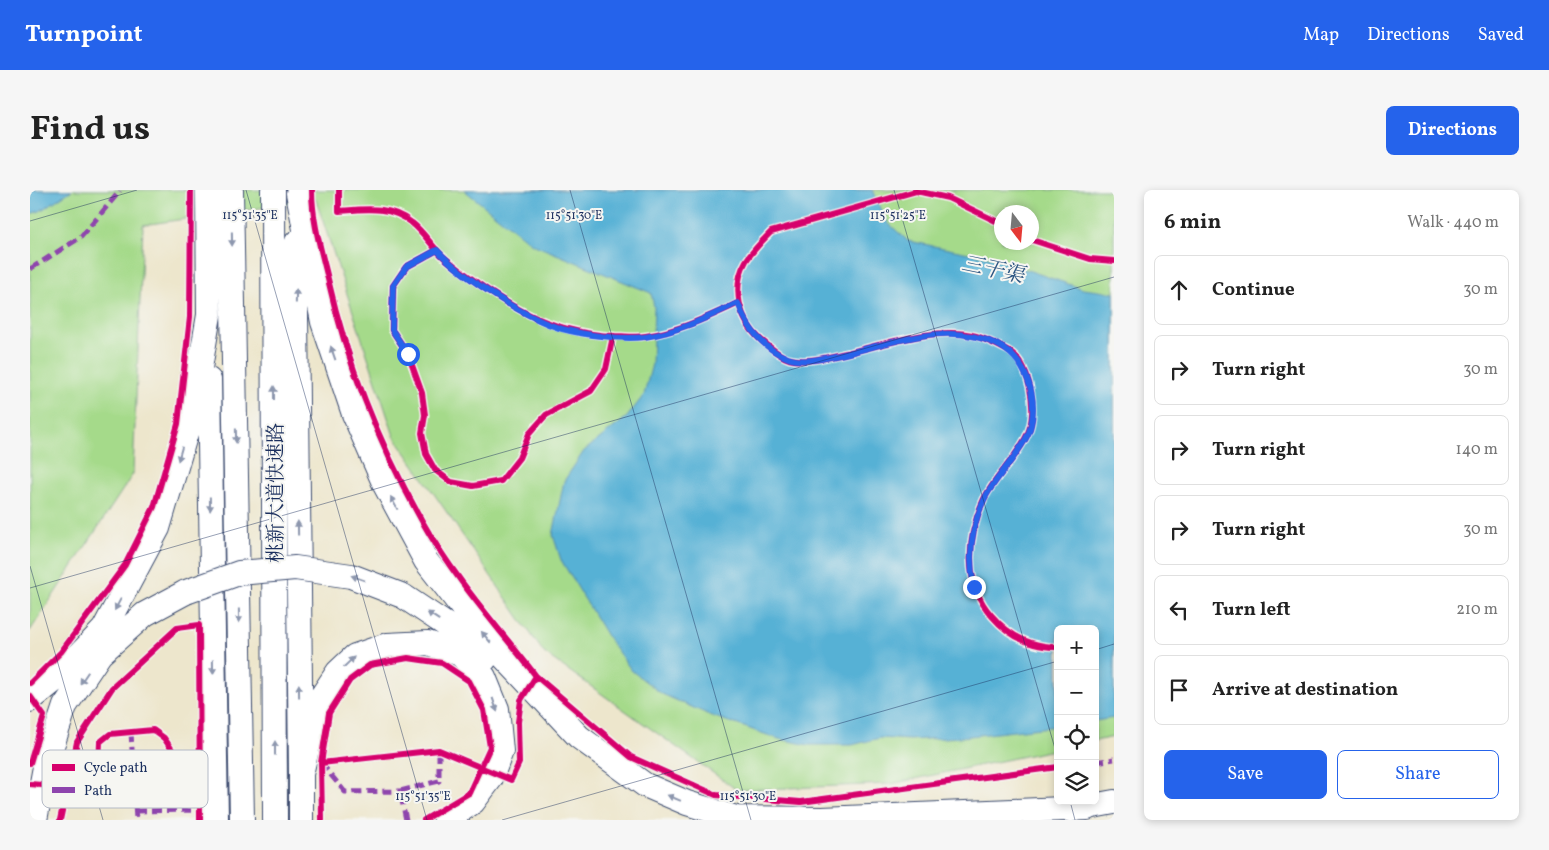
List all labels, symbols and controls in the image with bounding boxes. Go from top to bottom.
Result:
text: Turnpoint [25,18,143,52]
text: Map [1303,23,1339,48]
text: Directions [1367,23,1450,48]
text: Saved [1478,23,1524,48]
text: Find us [30,106,150,154]
button: Directions [1386,106,1519,155]
north arrow [994,205,1039,250]
text: 115°51'35"E [222,208,278,224]
text: 115°51'30"E [546,208,602,224]
text: 115°51'25"E [870,208,926,224]
text: 6 min [1164,208,1221,237]
text: Walk · 440 m [1407,212,1499,234]
one-way arrow [228,231,236,247]
water label: 三干渠 [959,250,1029,292]
icon: ahead [1165,276,1193,304]
text: Continue [1212,277,1295,303]
text: 30 m [1463,279,1498,301]
one-way arrow [292,287,300,303]
route start [397,343,420,366]
one-way arrow [329,345,337,360]
icon: right [1165,356,1193,384]
text: Turn right [1212,357,1305,383]
text: 30 m [1463,359,1498,381]
one-way arrow [270,384,278,400]
street label: 桃新大道快速路 [263,423,291,563]
one-way arrow [232,428,240,444]
icon: right [1165,436,1193,464]
text: Turn right [1212,437,1305,463]
text: 140 m [1456,439,1498,461]
one-way arrow [175,447,183,462]
one-way arrow [206,496,214,512]
one-way arrow [390,496,399,510]
icon: right [1165,516,1193,544]
text: Turn right [1212,517,1305,543]
text: 30 m [1463,519,1498,541]
one-way arrow [294,520,302,536]
one-way arrow [350,574,365,581]
route end [963,576,986,599]
one-way arrow [114,596,122,611]
icon: left [1165,596,1193,624]
text: Turn left [1212,597,1291,623]
text: 210 m [1456,599,1498,621]
one-way arrow [235,608,243,624]
one-way arrow [427,611,440,621]
map controls [1054,625,1099,805]
button: + [1054,625,1099,670]
one-way arrow [480,631,492,643]
one-way arrow [343,656,355,668]
one-way arrow [210,659,218,675]
button: − [1054,670,1099,715]
one-way arrow [79,672,88,685]
icon: arrive [1165,676,1193,704]
text: Arrive at destination [1212,677,1398,703]
one-way arrow [295,682,303,698]
one-way arrow [492,697,499,712]
button: locate [1054,715,1099,760]
one-way arrow [271,739,279,755]
legend [42,750,208,808]
button: Save [1164,750,1327,799]
button: Share [1337,750,1499,799]
text: Cycle path [84,759,148,778]
button: layers [1054,760,1099,805]
text: Path [84,782,112,801]
text: 115°51'35"E [395,789,451,805]
text: 115°51'30"E [720,789,776,805]
one-way arrow [667,793,681,801]

